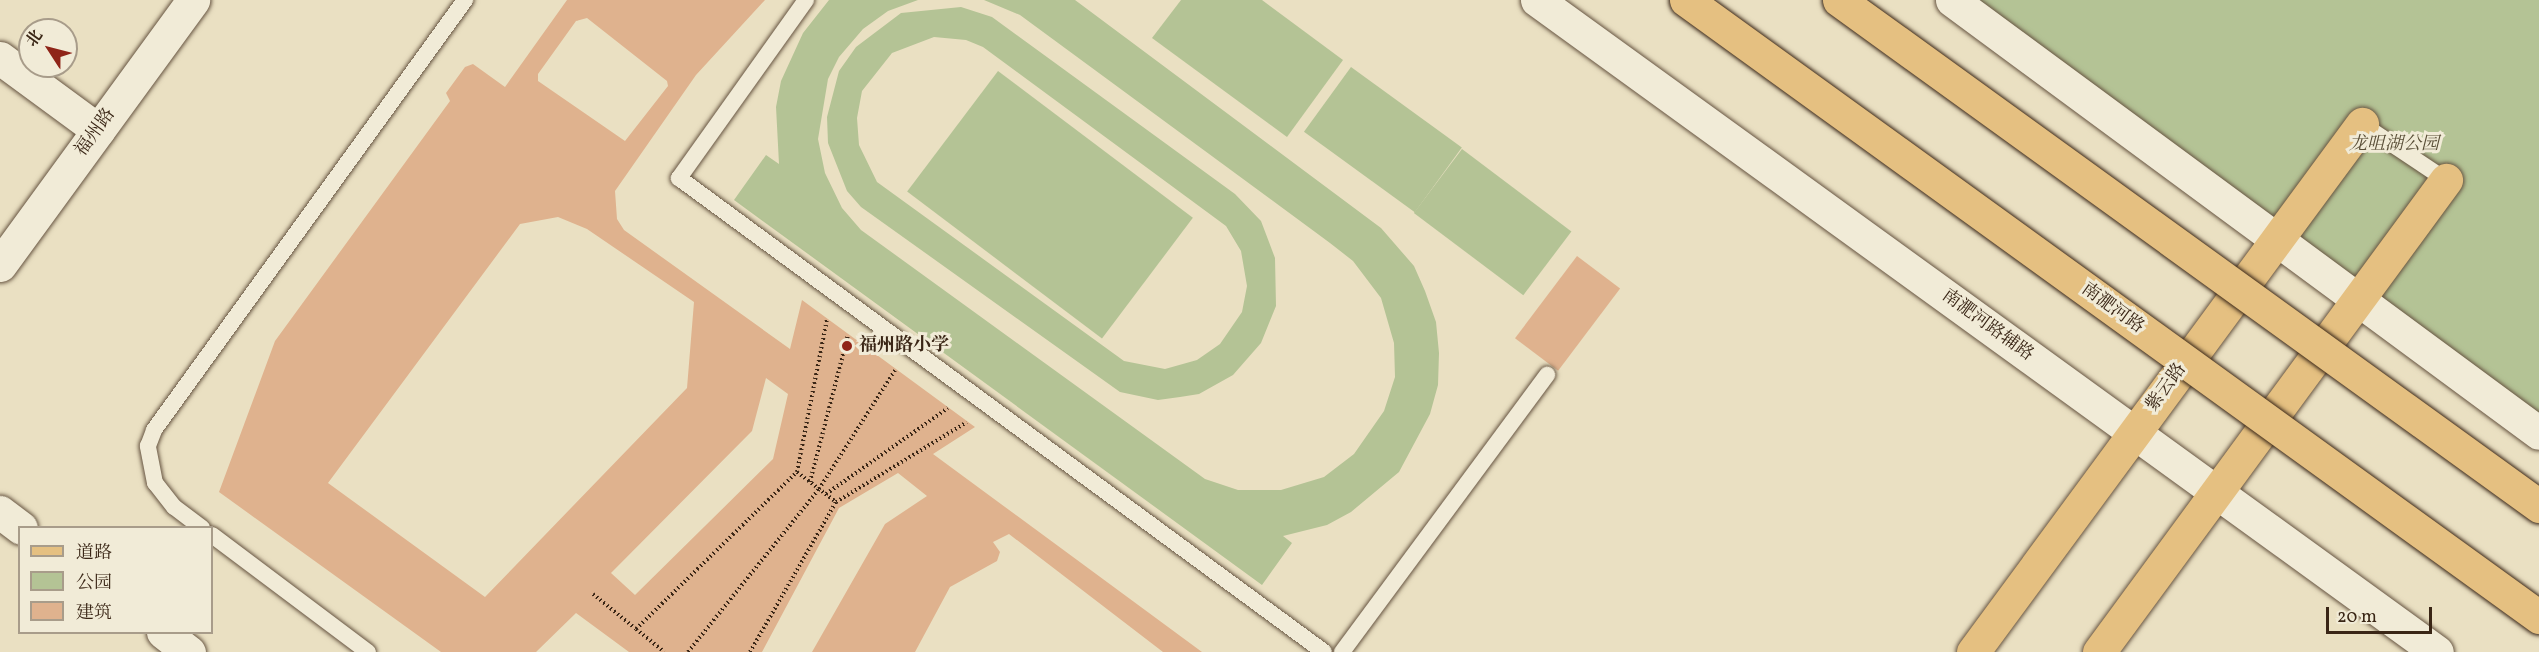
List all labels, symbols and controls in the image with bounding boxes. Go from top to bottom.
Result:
north arrow [18,18,78,78]
text: 北 [21,26,49,52]
street label: 福州路 [71,105,121,161]
park label: 龙咀湖公园 [2349,134,2439,156]
street label: 南淝河路 [2077,279,2147,339]
street label: 南淝河路辅路 [1937,286,2037,366]
place label: 福州路小学 [859,335,949,357]
marker: 福州路小学 [840,339,854,353]
street label: 紫云路 [2142,360,2192,416]
legend [18,526,213,634]
text: 道路 [76,541,112,566]
text: 公园 [76,571,112,596]
scale bar [2329,595,2436,633]
text: 建筑 [76,601,112,626]
text: 20 m [2337,605,2377,630]

